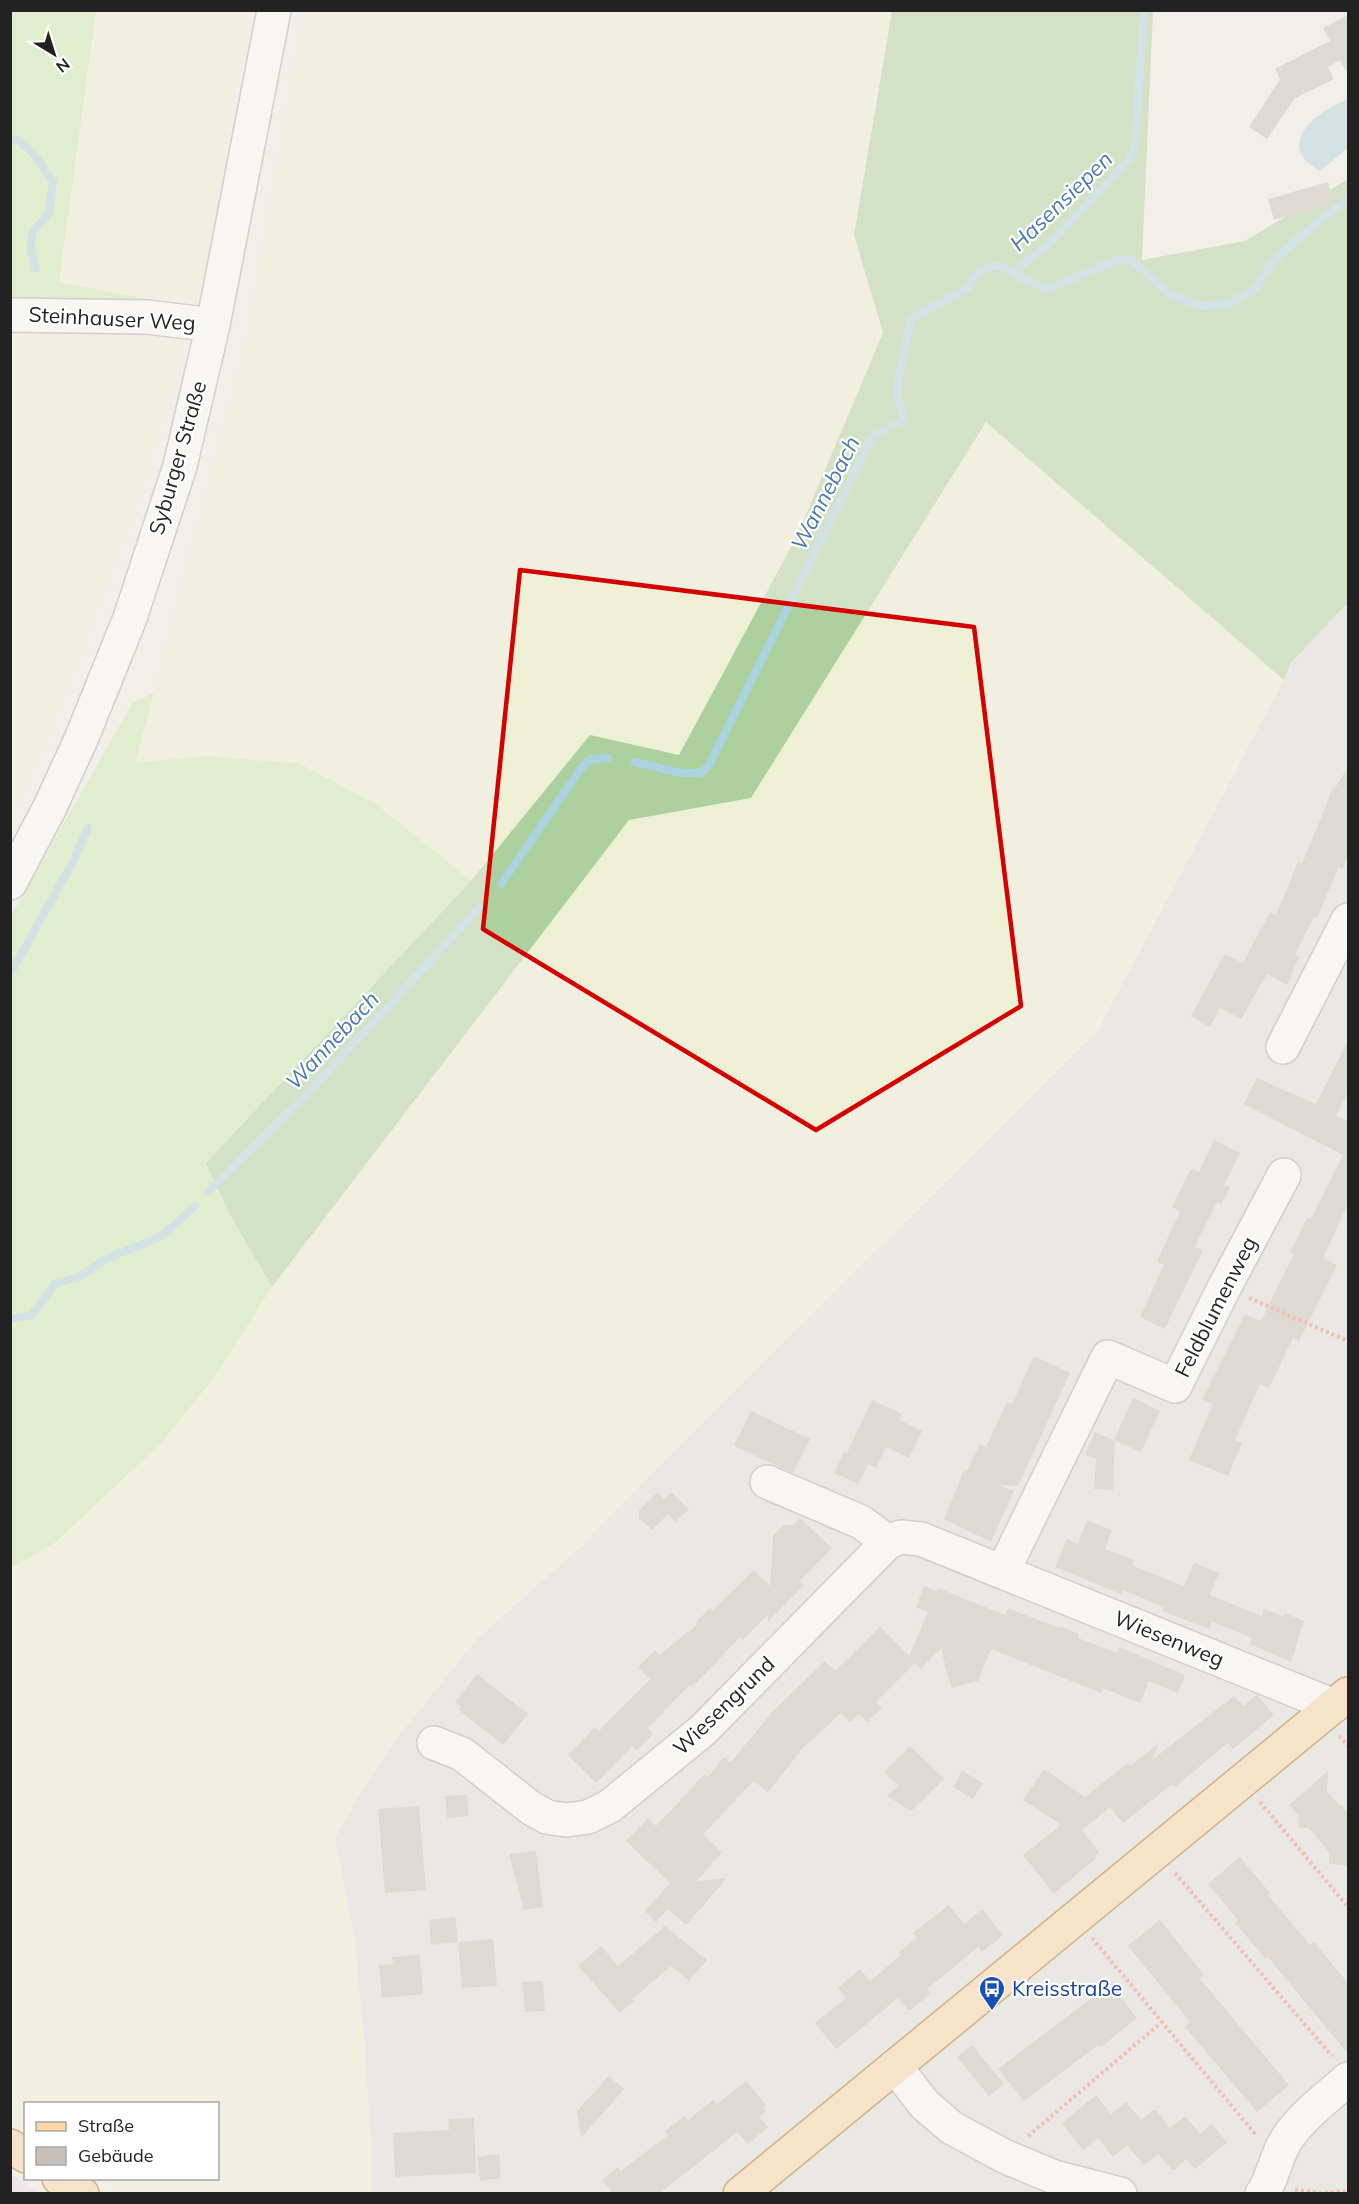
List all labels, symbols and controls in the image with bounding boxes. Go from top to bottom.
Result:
north arrow [24,24,84,84]
text: N [52,54,74,77]
water label: Hasensiepen [1004,145,1118,257]
street label: Steinhauser Weg [28,301,196,335]
street label: Syburger Straße [143,378,211,538]
water label: Wannebach [784,431,866,555]
water label: Wannebach [279,985,385,1095]
street label: Feldblumenweg [1168,1232,1262,1381]
street label: Wiesenweg [1111,1604,1228,1672]
street label: Wiesengrund [667,1650,780,1760]
bus stop icon: Kreisstraße [977,1974,1007,2012]
place label: Kreisstraße [1012,1975,1122,2001]
legend [24,2102,219,2180]
text: Straße [78,2114,134,2137]
text: Gebäude [78,2144,154,2167]

